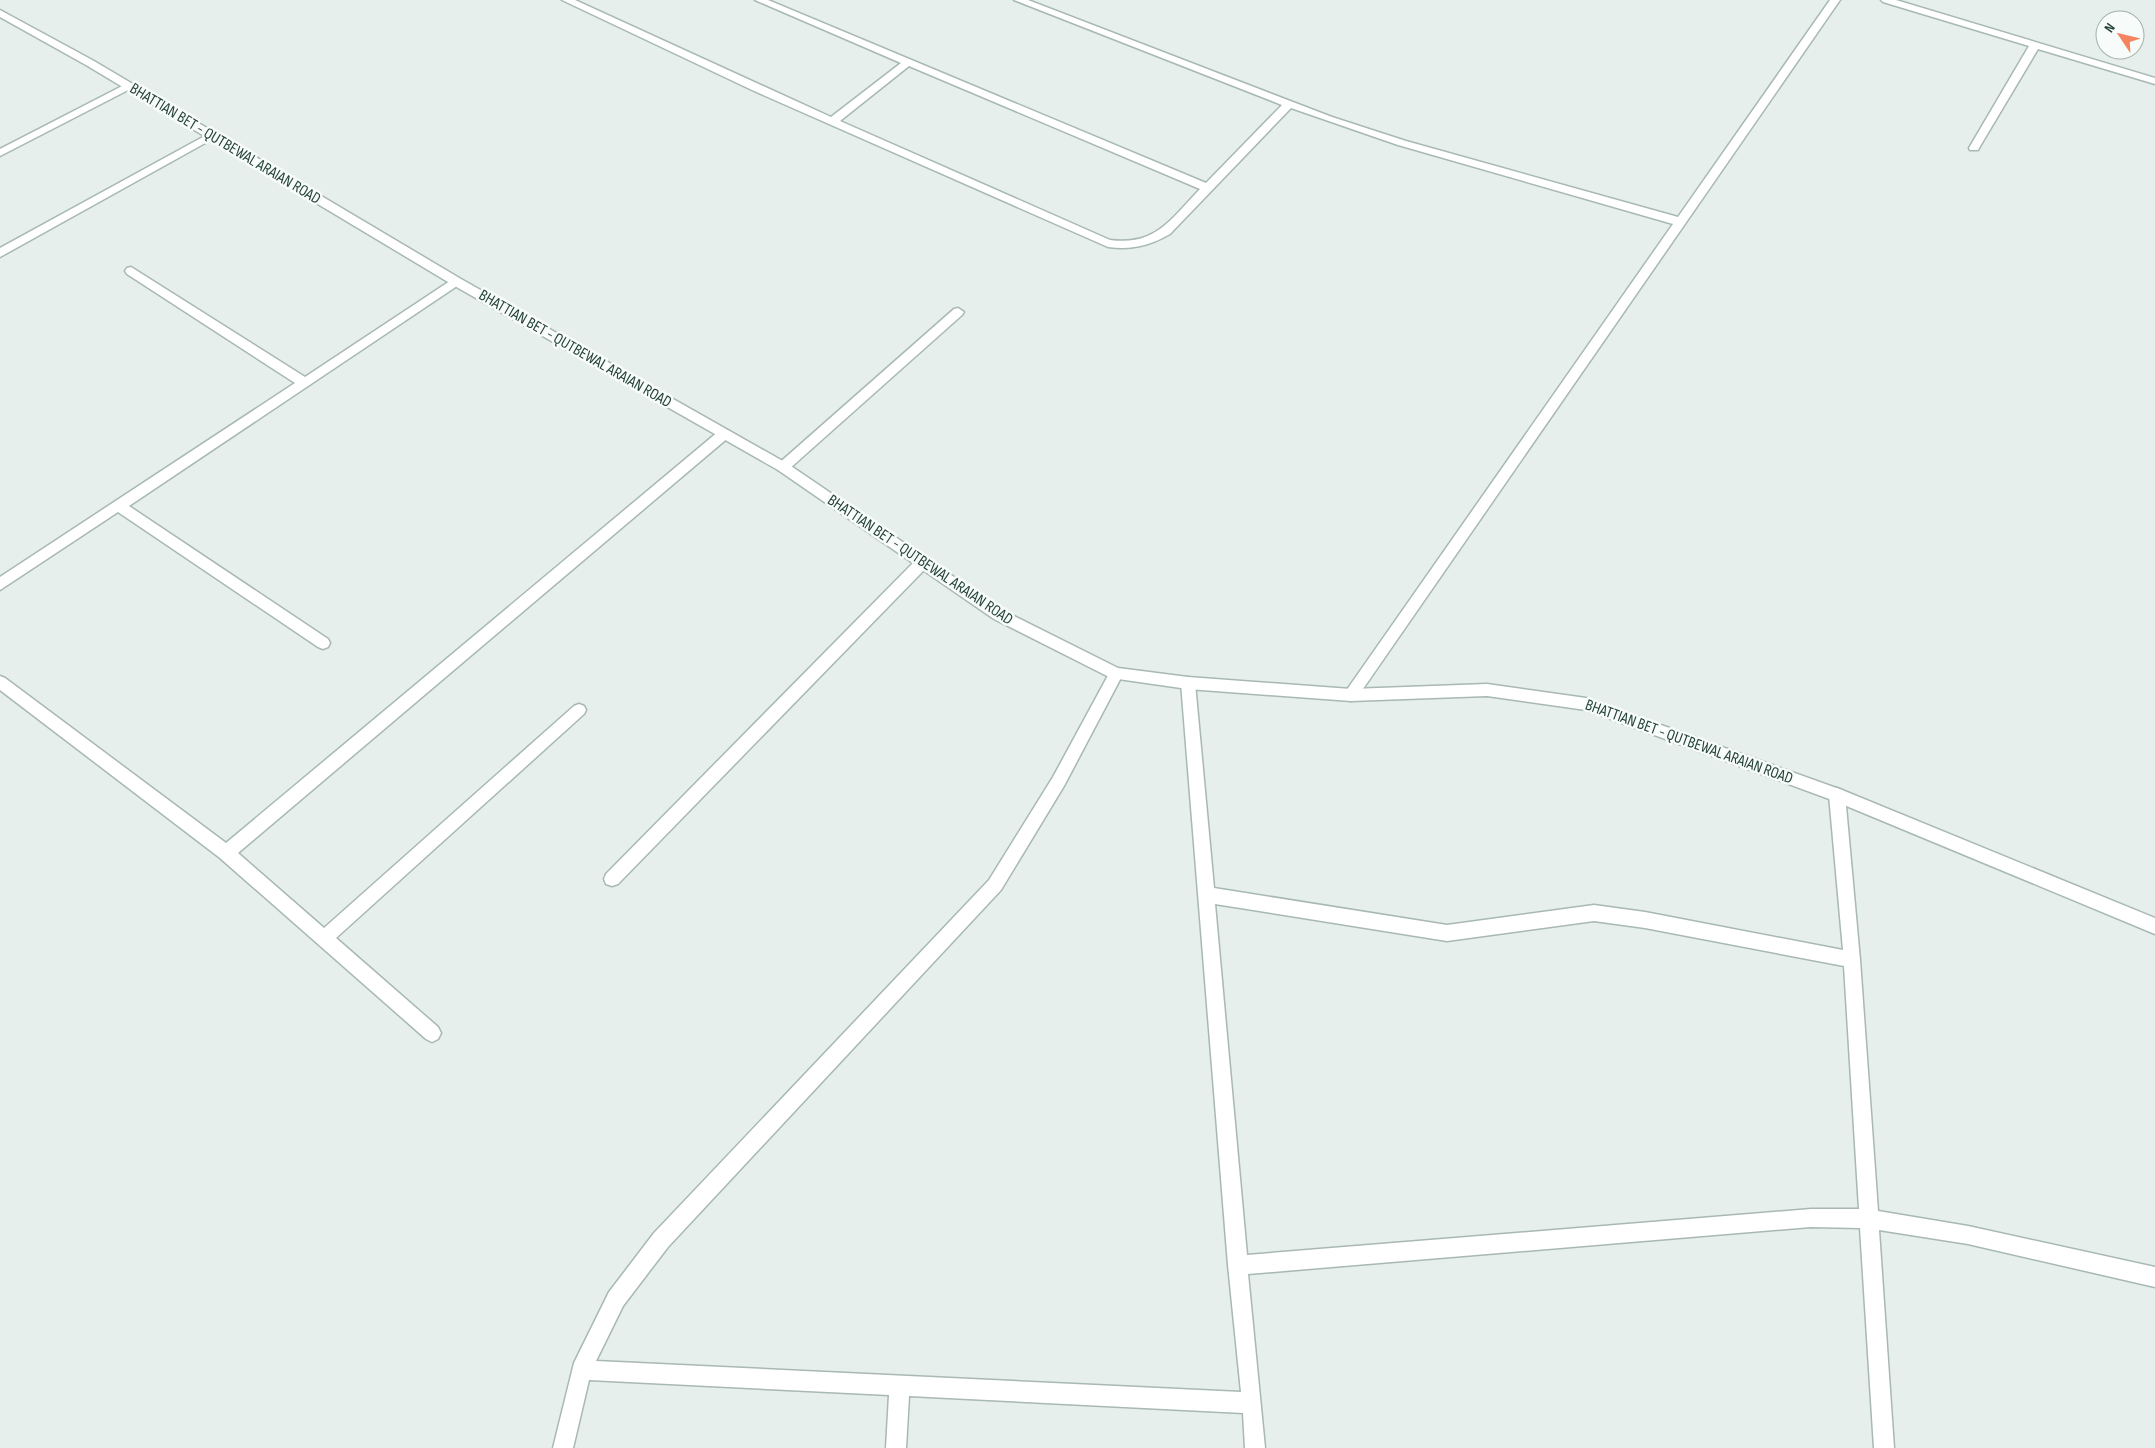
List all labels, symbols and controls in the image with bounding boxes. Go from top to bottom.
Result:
north arrow [2095,10,2145,60]
text: N [2101,20,2119,36]
street label: BHATTIAN BET - QUTBEWAL ARAIAN ROAD [126,79,324,209]
street label: BHATTIAN BET - QUTBEWAL ARAIAN ROAD [475,286,675,412]
street label: BHATTIAN BET - QUTBEWAL ARAIAN ROAD [824,491,1016,629]
street label: BHATTIAN BET - QUTBEWAL ARAIAN ROAD [1583,696,1795,788]

